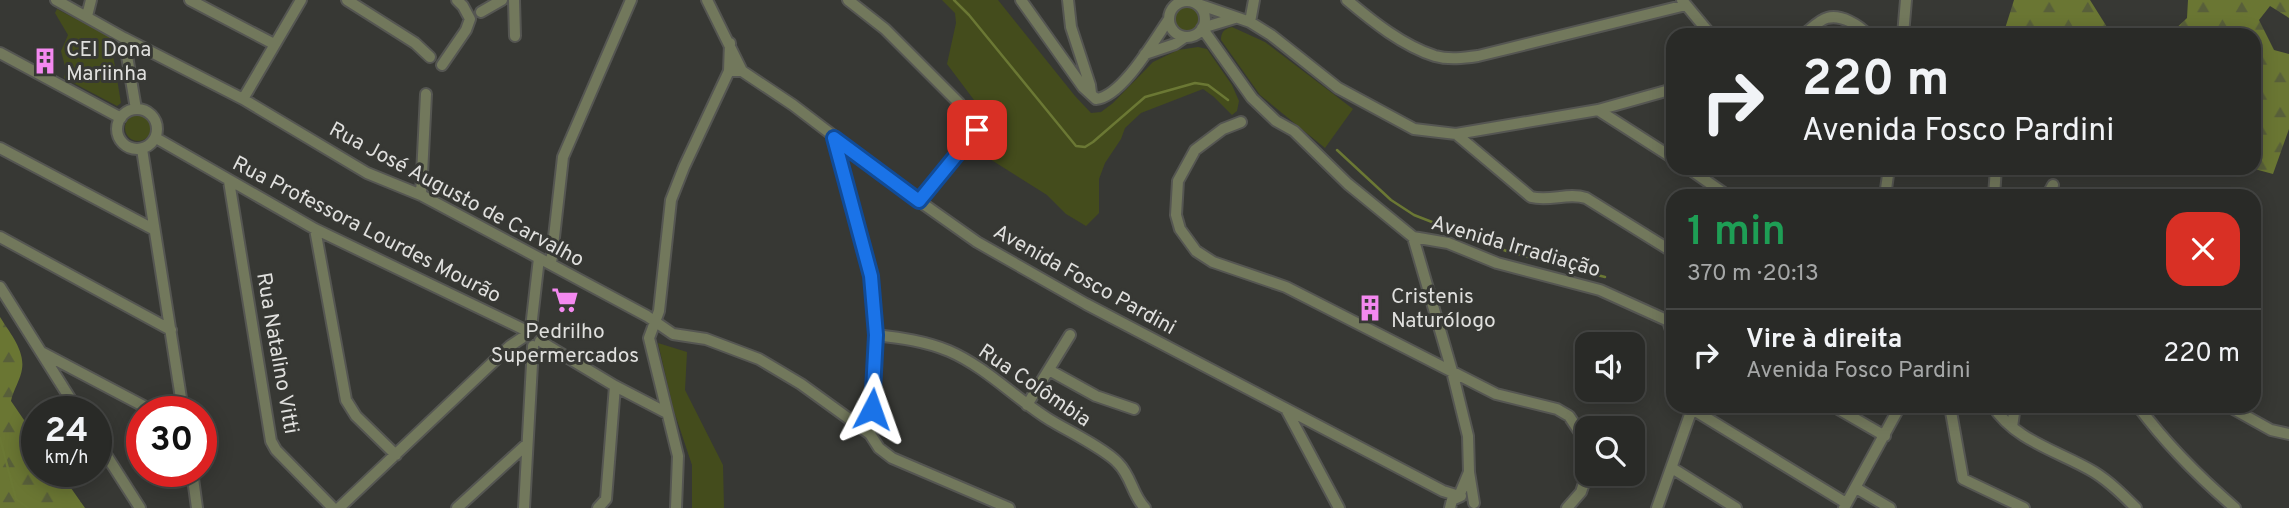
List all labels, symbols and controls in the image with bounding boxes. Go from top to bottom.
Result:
place label: CEI Dona Mariinha [66,37,151,88]
building icon: CEI Dona Mariinha [30,46,60,76]
text: 220 m [1802,51,1949,113]
icon: right [1687,56,1778,147]
pin [947,100,1007,160]
icon: arrive [958,111,996,149]
text: Avenida Fosco Pardini [1802,112,2114,152]
street label: Rua José Augusto de Carvalho [324,116,589,274]
street label: Rua Professora Lourdes Mourão [227,151,505,310]
text: 1 min [1687,207,1786,260]
street label: Avenida Irradiação [1428,210,1603,285]
button: close [2166,212,2240,286]
street label: Avenida Fosco Pardini [988,219,1180,342]
text: 370 m · 20:13 [1687,260,1819,289]
street label: Rua Natalino Vitti [249,270,304,436]
place label: Cristenis Naturólogo [1391,284,1496,335]
supermarket icon: Pedrilho Supermercados [550,285,580,315]
building icon: Cristenis Naturólogo [1355,293,1385,323]
place label: Pedrilho Supermercados [491,319,639,370]
text: Vire à direita [1746,324,1902,357]
map controls [1575,332,1645,486]
button: sound [1575,332,1645,402]
icon: right [1687,336,1725,374]
text: 220 m [2163,338,2240,371]
street label: Rua Colômbia [973,339,1096,434]
text: Avenida Fosco Pardini [1746,357,1970,386]
position arrow [835,372,909,446]
speed limit sign: 30 [126,396,217,487]
text: 24 [45,410,88,454]
button: search [1575,416,1645,486]
text: km/h [45,447,88,470]

